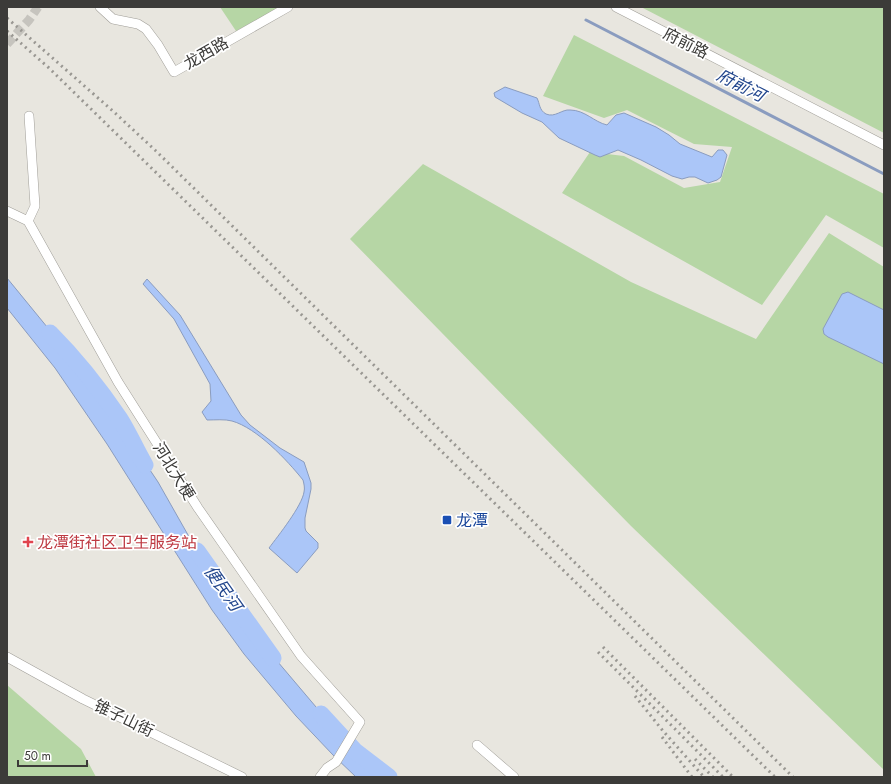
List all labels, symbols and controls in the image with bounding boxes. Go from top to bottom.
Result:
street label: 府前路 [659,22,713,64]
street label: 龙西路 [179,31,233,75]
water label: 府前河 [713,63,772,109]
street label: 河北大梗 [147,438,201,504]
place label: 龙潭 [456,509,488,532]
marker: 龙潭 [441,514,453,526]
place label: 龙潭街社区卫生服务站 [37,531,197,554]
marker: 龙潭街社区卫生服务站 [22,536,34,548]
water label: 便民河 [199,560,249,618]
street label: 锥子山街 [90,694,158,742]
scale bar [18,742,87,768]
text: 50 m [24,747,51,765]

